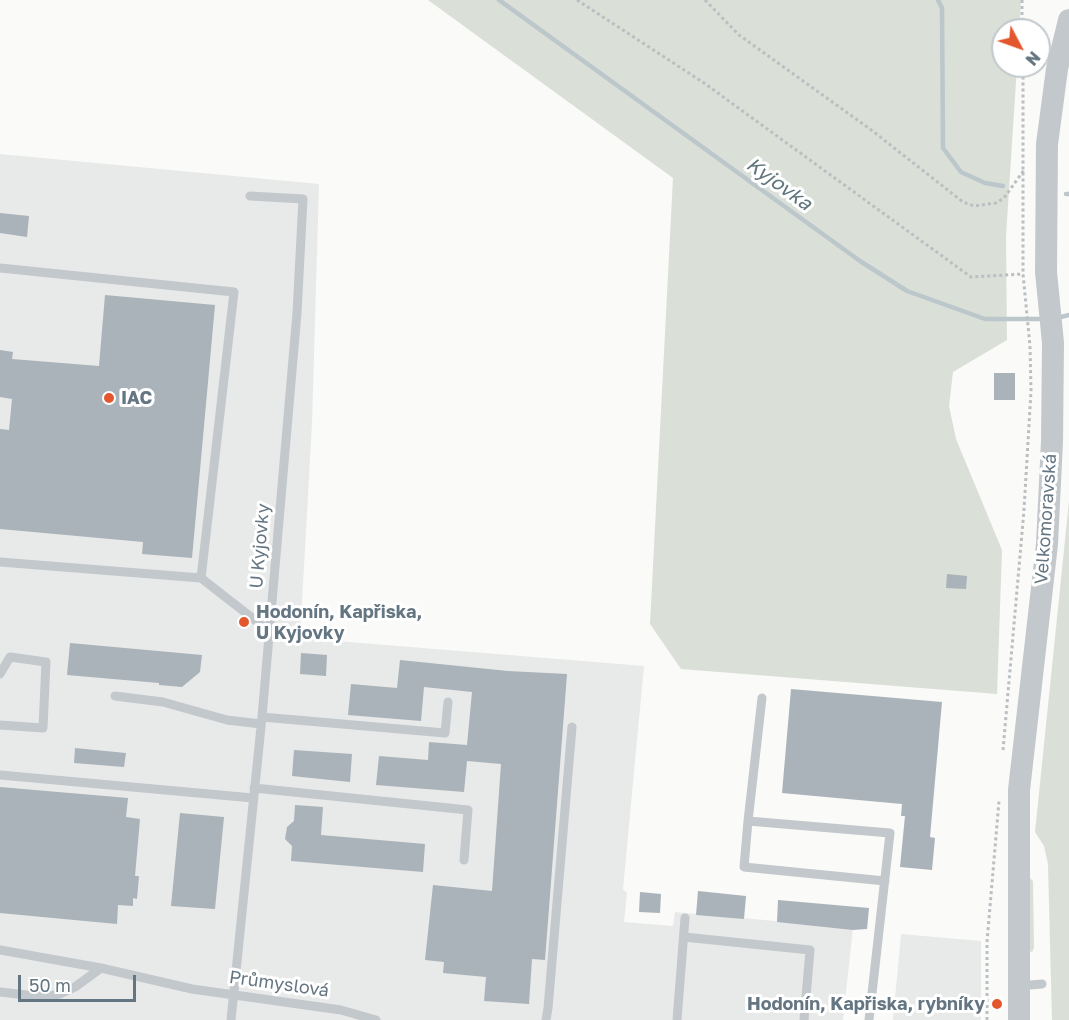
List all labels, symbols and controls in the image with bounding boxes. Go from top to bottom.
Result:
north arrow [991,18,1051,78]
text: N [1022,47,1045,70]
water label: Kyjovka [742,152,816,216]
place label: IAC [121,387,152,409]
marker: IAC [102,391,116,405]
street label: Velkomoravská [1031,453,1061,585]
street label: U Kyjovky [246,503,274,589]
place label: Hodonín, Kapřiska, U Kyjovky [256,601,422,644]
marker: Hodonín, Kapřiska, U Kyjovky [237,615,251,629]
scale bar [21,963,140,1001]
street label: Průmyslová [228,966,330,1002]
text: 50 m [29,974,71,996]
place label: Hodonín, Kapřiska, rybníky [747,993,985,1015]
marker: Hodonín, Kapřiska, rybníky [990,997,1004,1011]

